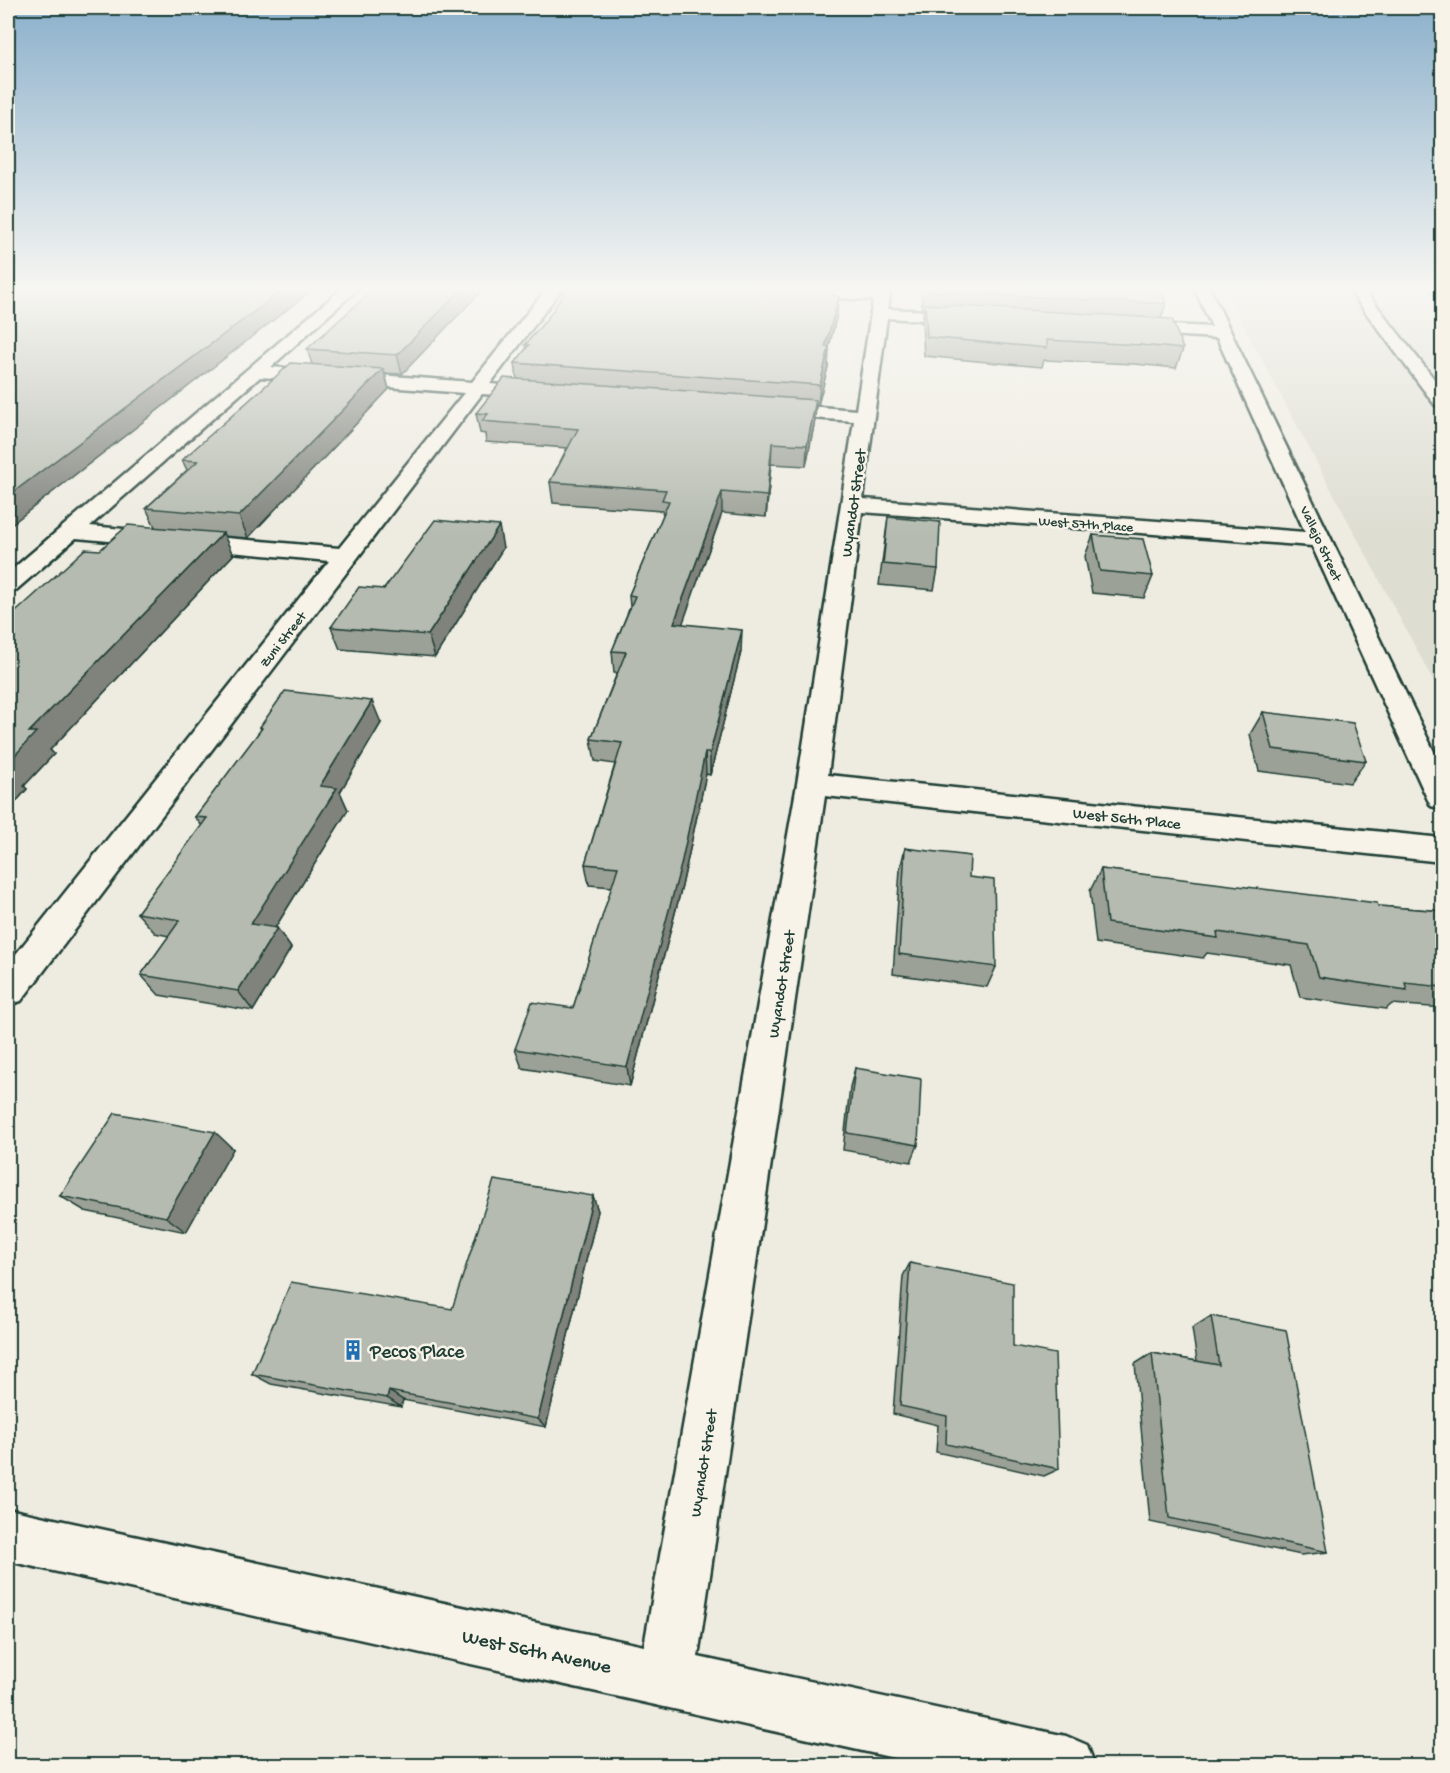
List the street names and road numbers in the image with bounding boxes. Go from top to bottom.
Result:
street label: Wyandot Street [838,447,873,559]
street label: Vallejo Street [1295,503,1345,585]
street label: West 57th Place [1038,514,1135,537]
street label: Zuni Street [257,608,312,672]
street label: West 56th Place [1072,805,1182,836]
street label: Wyandot Street [766,928,802,1040]
street label: Wyandot Street [688,1407,724,1519]
street label: West 56th Avenue [460,1626,614,1681]

